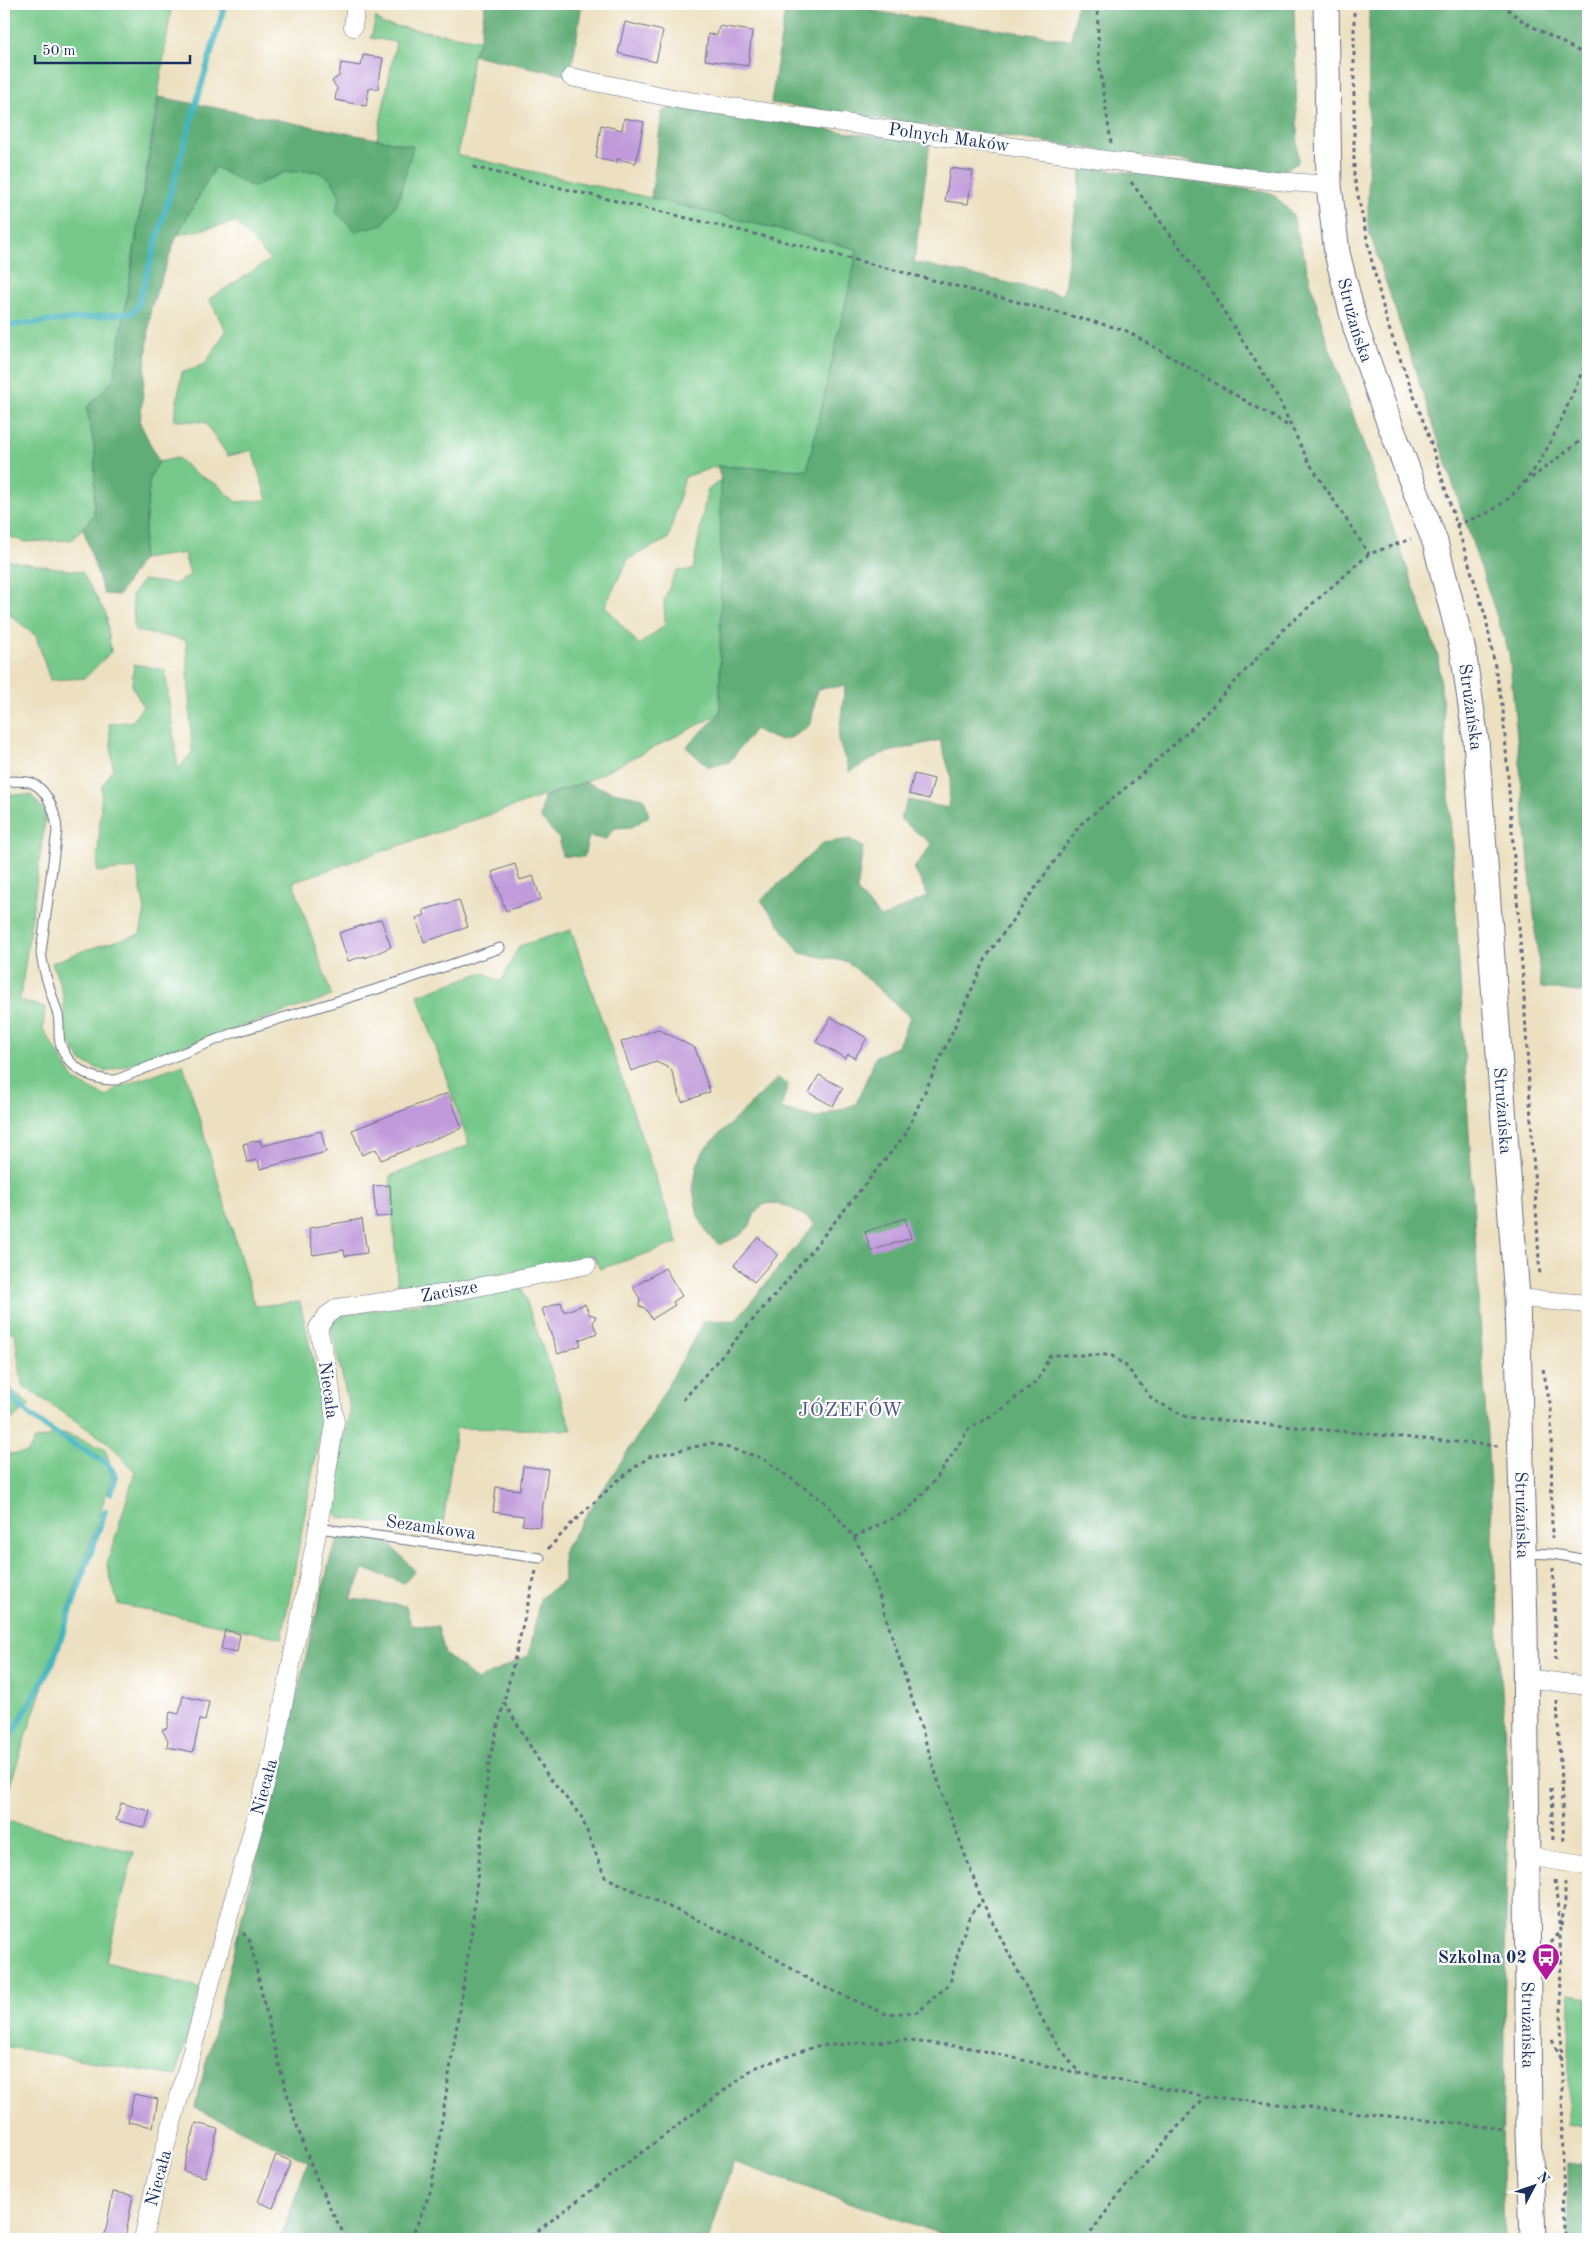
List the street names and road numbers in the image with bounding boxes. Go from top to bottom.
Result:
street label: Polnych Maków [887,121,1011,155]
street label: Strużańska [1334,276,1375,365]
street label: Strużańska [1455,663,1485,751]
street label: Strużańska [1490,1066,1514,1155]
street label: Zacisze [419,1278,479,1306]
street label: Niecała [315,1360,341,1420]
street label: Strużańska [1511,1471,1531,1559]
street label: Sezamkowa [385,1513,477,1543]
street label: Niecała [249,1757,281,1817]
street label: Strużańska [1518,1981,1536,2069]
street label: Niecała [143,2148,175,2208]

